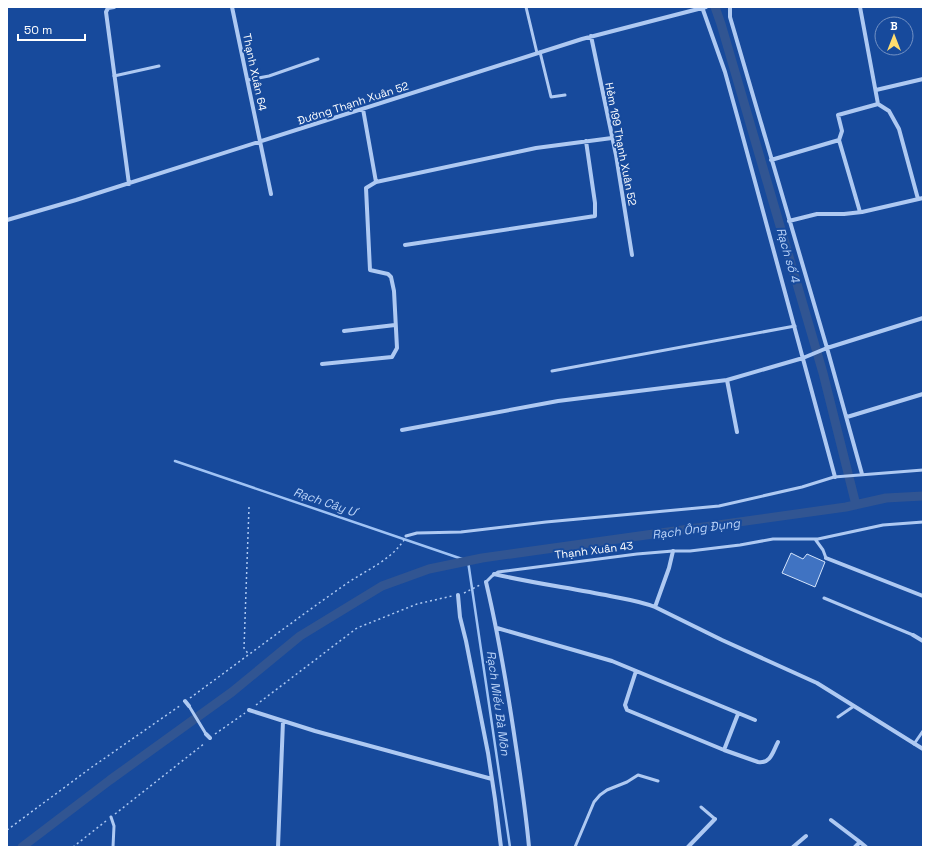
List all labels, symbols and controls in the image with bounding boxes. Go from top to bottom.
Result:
scale bar [18,16,85,42]
north arrow [874,16,914,56]
text: B [890,19,898,33]
text: 50 m [24,22,52,38]
street label: Thạnh Xuân 64 [240,32,270,112]
street label: Đường Thạnh Xuân 52 [296,78,411,128]
street label: Hẻm 199 Thạnh Xuân 52 [602,81,640,207]
water label: Rạch số 4 [773,226,804,285]
water label: Rạch Cây Ư [292,484,361,521]
water label: Rạch Ông Đụng [651,515,742,543]
street label: Thạnh Xuân 43 [554,538,634,562]
water label: Rạch Miếu Bà Môn [483,649,513,757]

